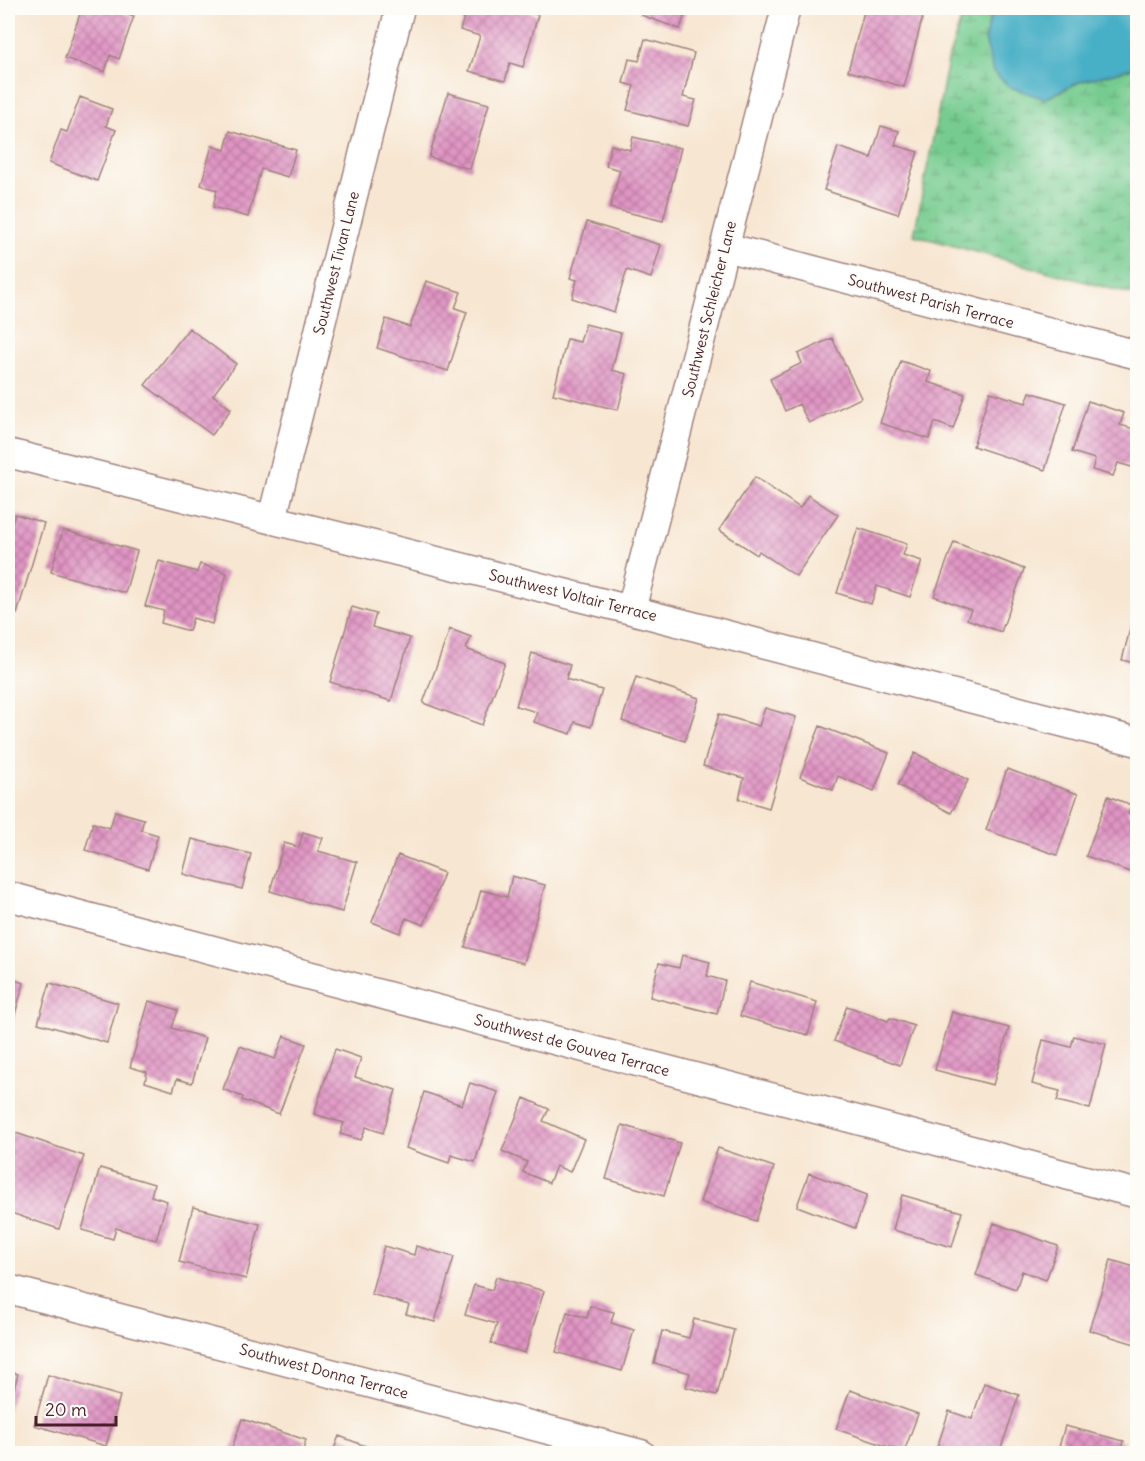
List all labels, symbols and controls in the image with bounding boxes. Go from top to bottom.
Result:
street label: Southwest Tivan Lane [309,189,363,337]
street label: Southwest Schleicher Lane [678,219,740,399]
street label: Southwest Parish Terrace [846,270,1016,332]
street label: Southwest Voltair Terrace [487,565,659,625]
street label: Southwest de Gouvea Terrace [472,1010,672,1080]
street label: Southwest Donna Terrace [238,1339,410,1403]
scale bar [36,1389,116,1427]
text: 20 m [45,1398,87,1421]

